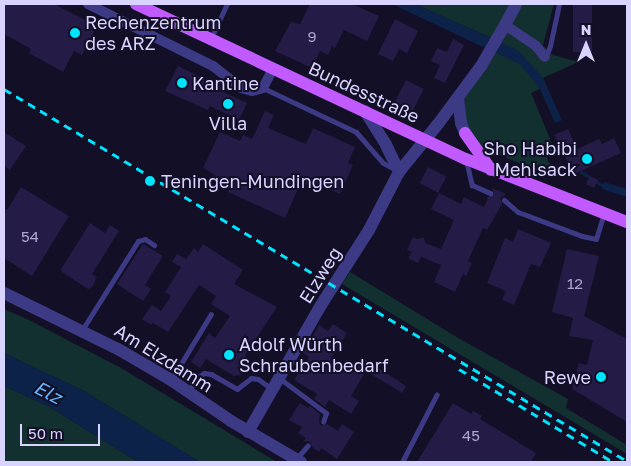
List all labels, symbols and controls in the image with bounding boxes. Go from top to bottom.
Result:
place label: Rechenzentrum des ARZ [85,12,221,54]
north arrow [561,20,611,70]
text: N [581,21,591,38]
marker: Rechenzentrum des ARZ [69,27,81,39]
house number: 9 [307,28,317,46]
street label: Bundesstraße [305,57,423,127]
place label: Kantine [192,72,259,94]
marker: Kantine [176,77,188,89]
marker: Villa [222,98,234,110]
place label: Villa [209,112,247,134]
place label: Sho Habibi Mehlsack [483,138,577,180]
marker: Sho Habibi Mehlsack [581,153,593,165]
place label: Teningen-Mundingen [161,170,344,192]
marker: Teningen-Mundingen [143,174,157,188]
house number: 54 [21,228,39,246]
street label: Elzweg [294,243,346,307]
house number: 12 [567,275,583,293]
street label: Am Elzdamm [111,319,217,397]
place label: Adolf Würth Schraubenbedarf [239,334,389,376]
marker: Adolf Würth Schraubenbedarf [223,349,235,361]
place label: Rewe [544,366,591,388]
marker: Rewe [595,371,607,383]
water label: Elz [31,376,65,408]
scale bar [22,414,102,446]
text: 50 m [28,424,63,442]
house number: 45 [462,427,480,445]

